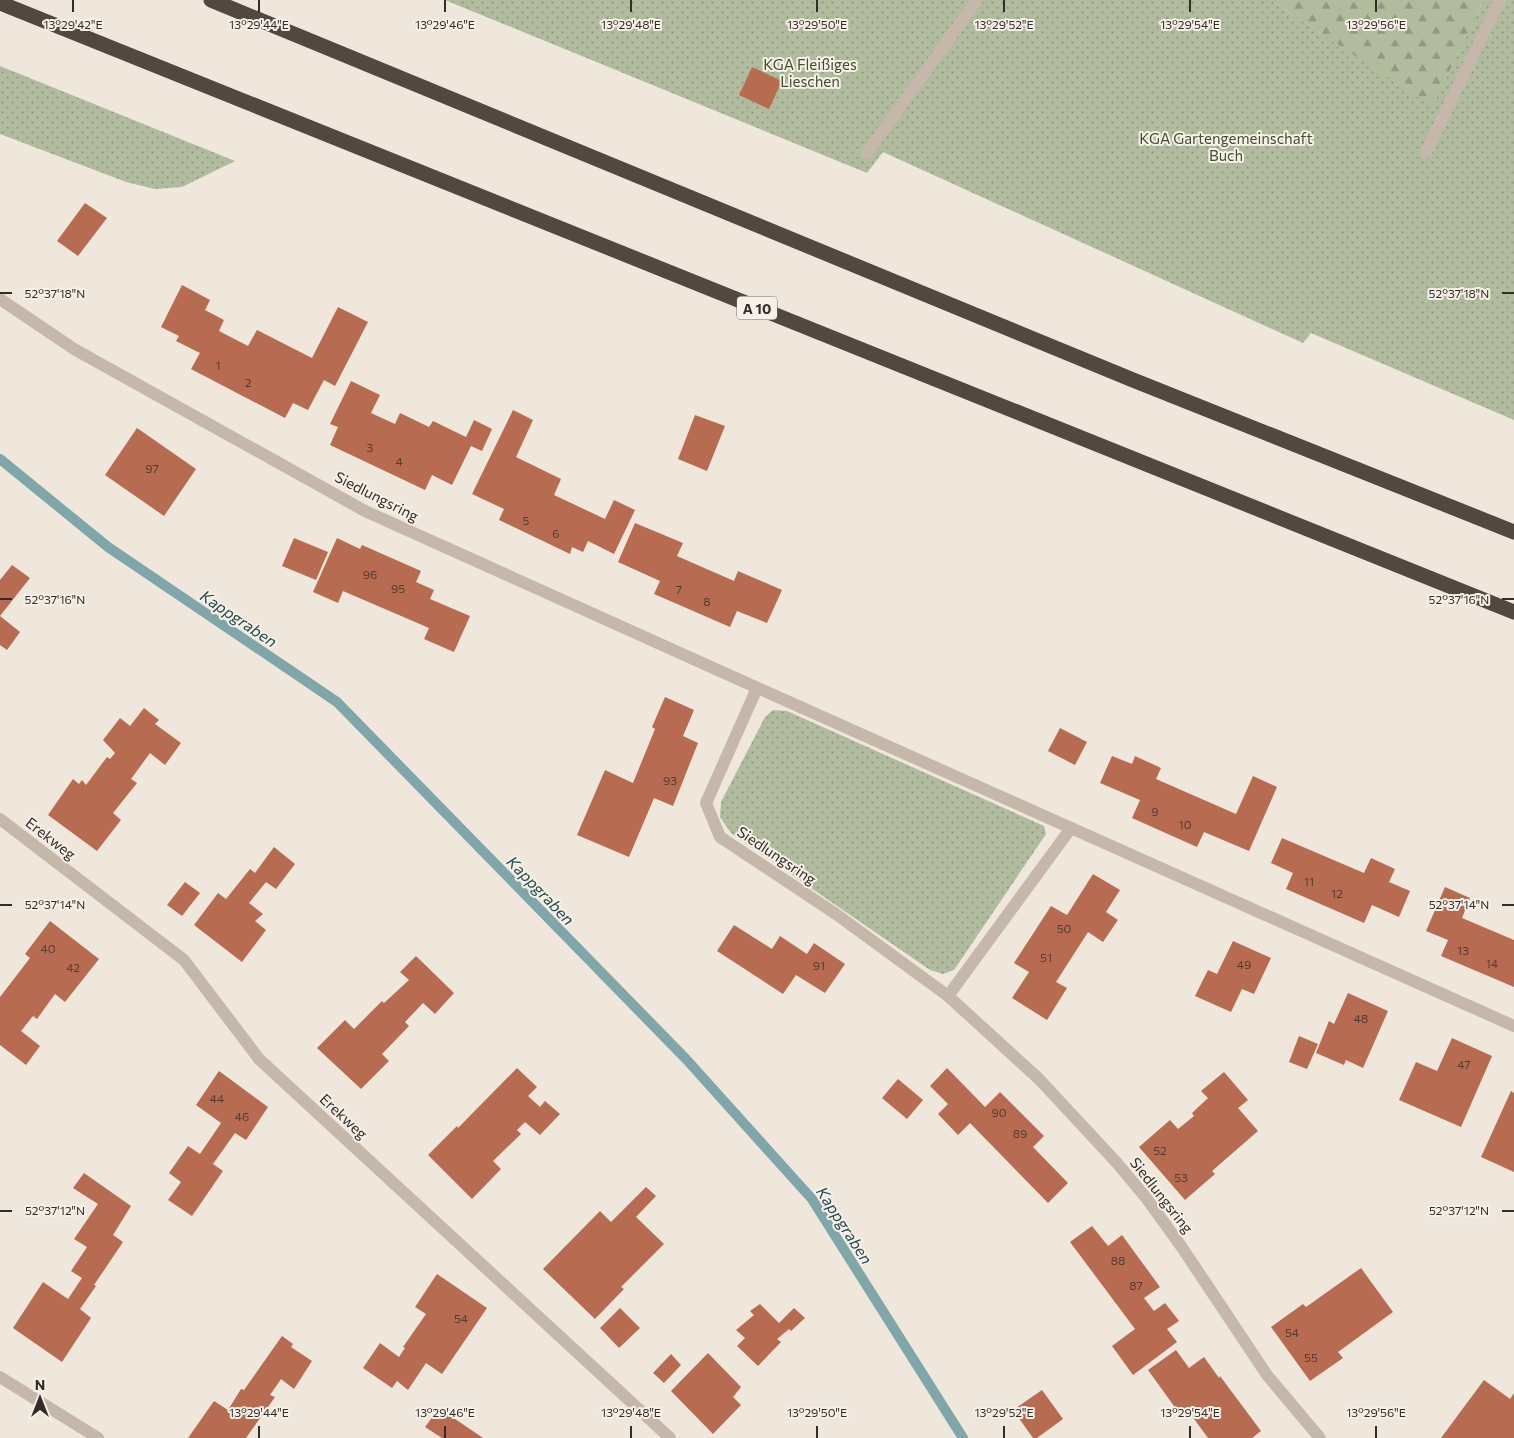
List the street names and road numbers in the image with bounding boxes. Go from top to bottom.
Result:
road number: A 10 [737,296,777,320]
street label: Siedlungsring [332,467,422,525]
street label: Erekweg [22,813,80,863]
street label: Siedlungsring [734,822,820,888]
street label: Erekweg [316,1089,372,1143]
street label: Siedlungsring [1127,1153,1197,1237]

